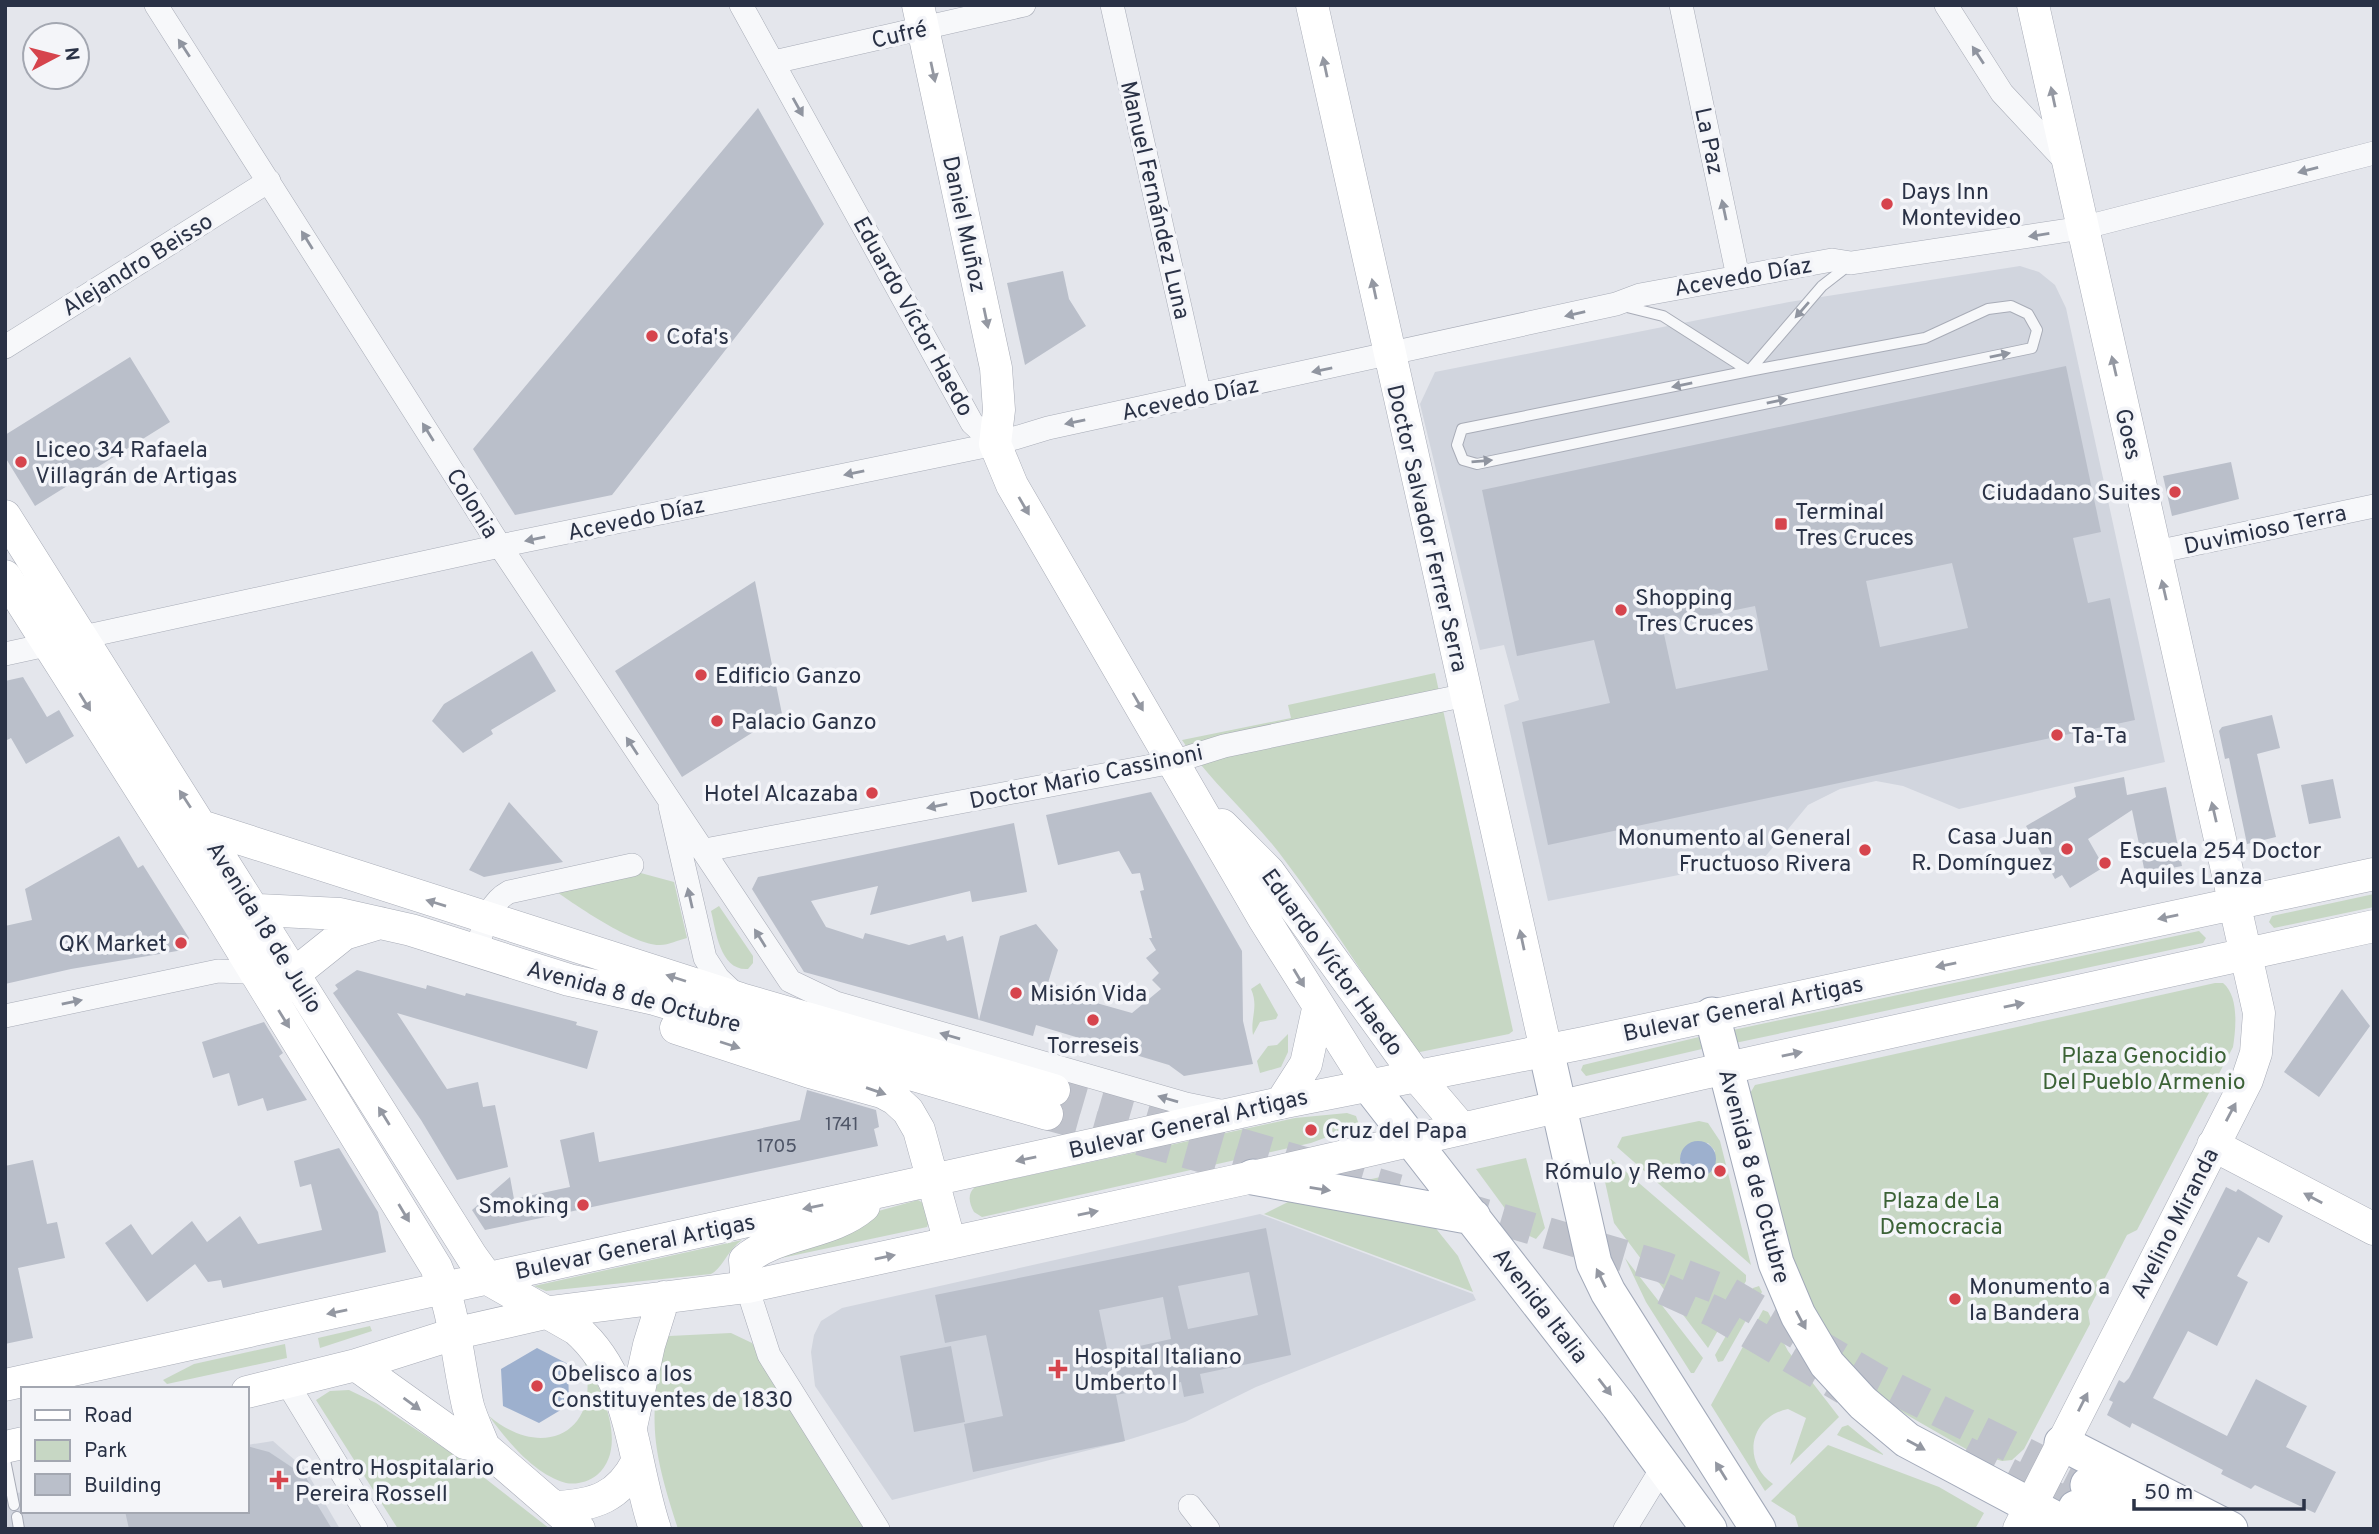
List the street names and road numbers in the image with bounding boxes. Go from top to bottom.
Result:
street label: Cufré [869,16,930,57]
street label: Manuel Fernández Luna [1112,78,1195,323]
street label: La Paz [1686,105,1729,178]
street label: Daniel Muñoz [934,154,991,296]
street label: Alejandro Beisso [57,208,219,324]
street label: Eduardo Víctor Haedo [845,212,979,422]
street label: Acevedo Díaz [1672,252,1815,305]
street label: Acevedo Díaz [1119,372,1262,429]
street label: Doctor Salvador Ferrer Serra [1378,382,1473,675]
street label: Goes [2107,406,2147,463]
street label: Colonia [438,464,504,545]
street label: Acevedo Díaz [565,492,708,549]
street label: Duvimioso Terra [2181,500,2350,563]
street label: Doctor Mario Cassinoni [967,740,1206,817]
street label: Avenida 18 de Julio [198,837,327,1020]
street label: Eduardo Víctor Haedo [1253,864,1409,1063]
street label: Avenida 8 de Octubre [523,956,744,1041]
street label: Bulevar General Artigas [1621,971,1866,1050]
street label: Avenida 8 de Octubre [1710,1066,1795,1287]
street label: Bulevar General Artigas [1066,1084,1311,1167]
street label: Avelino Miranda [2126,1144,2227,1304]
street label: Bulevar General Artigas [513,1209,758,1288]
street label: Avenida Italia [1485,1243,1593,1370]

